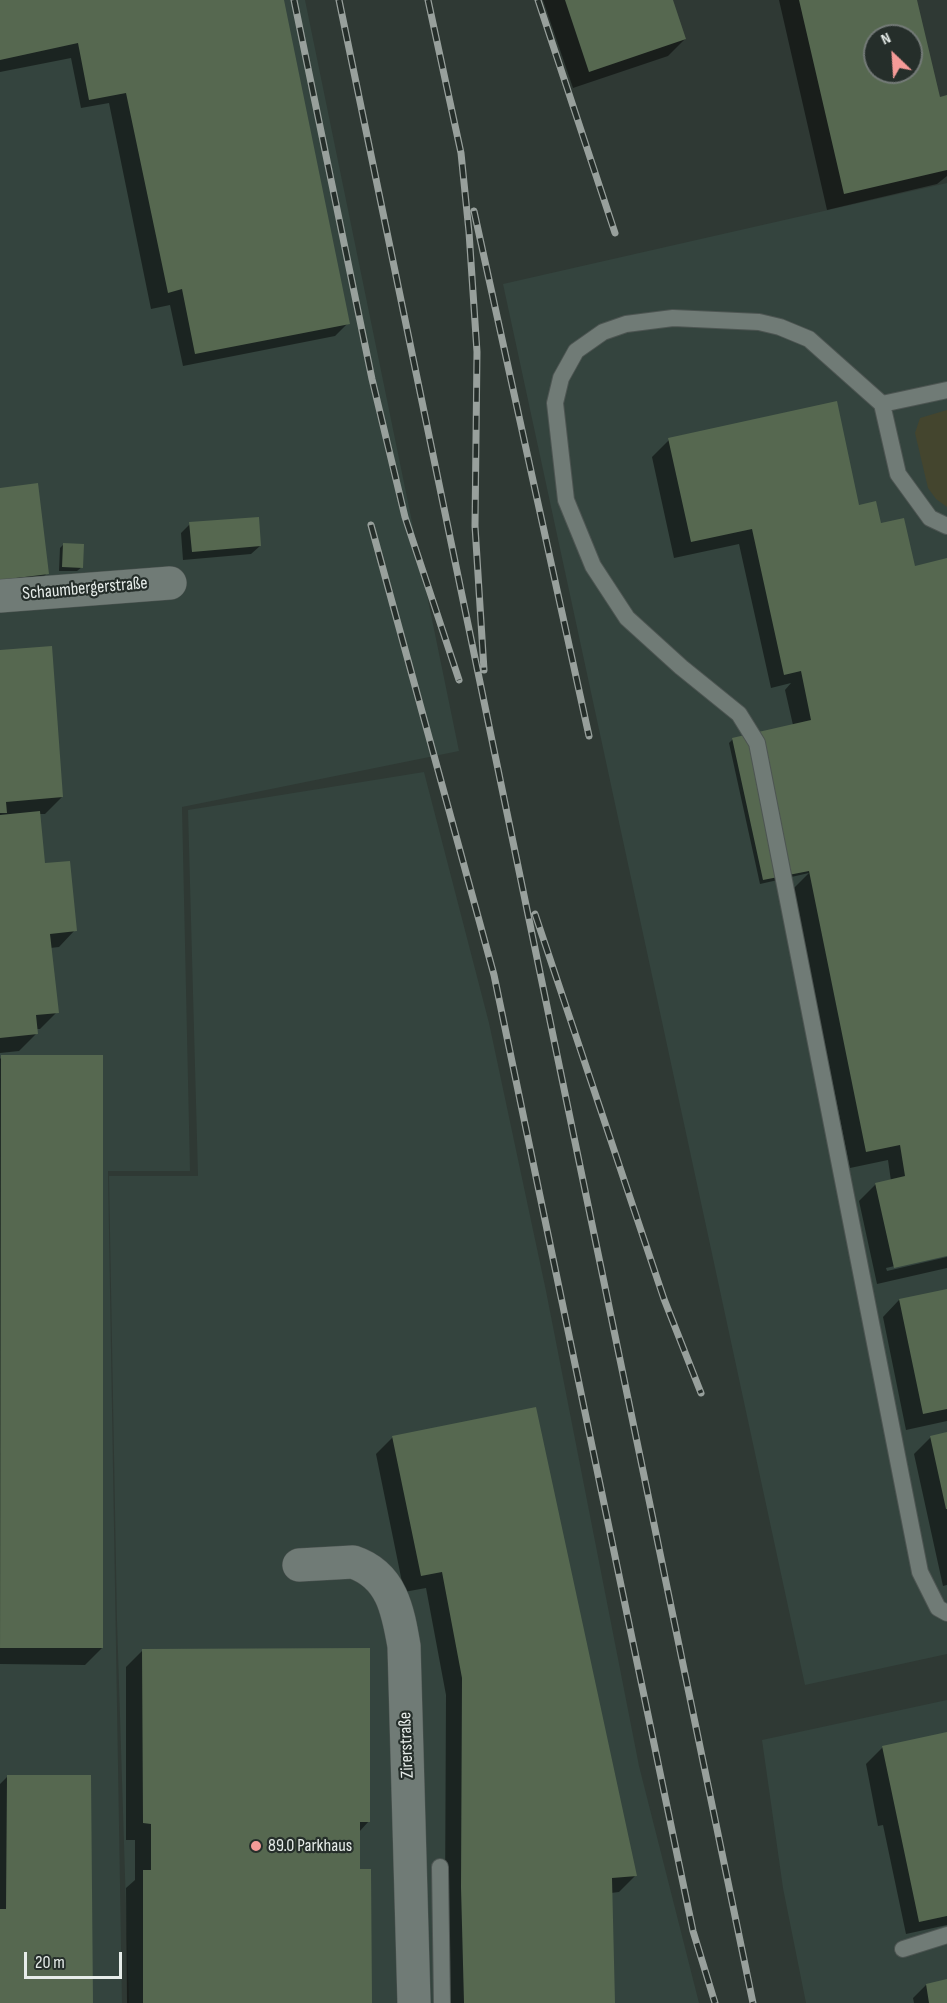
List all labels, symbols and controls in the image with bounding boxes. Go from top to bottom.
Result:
north arrow [863,24,923,84]
text: N [878,29,894,49]
street label: Schaumbergerstraße [21,573,149,605]
street label: Zirerstraße [395,1711,419,1779]
place label: 89.0 Parkhaus [268,1835,352,1857]
marker: 89.0 Parkhaus [249,1839,263,1853]
scale bar [27,1940,124,1978]
text: 20 m [35,1952,65,1973]

